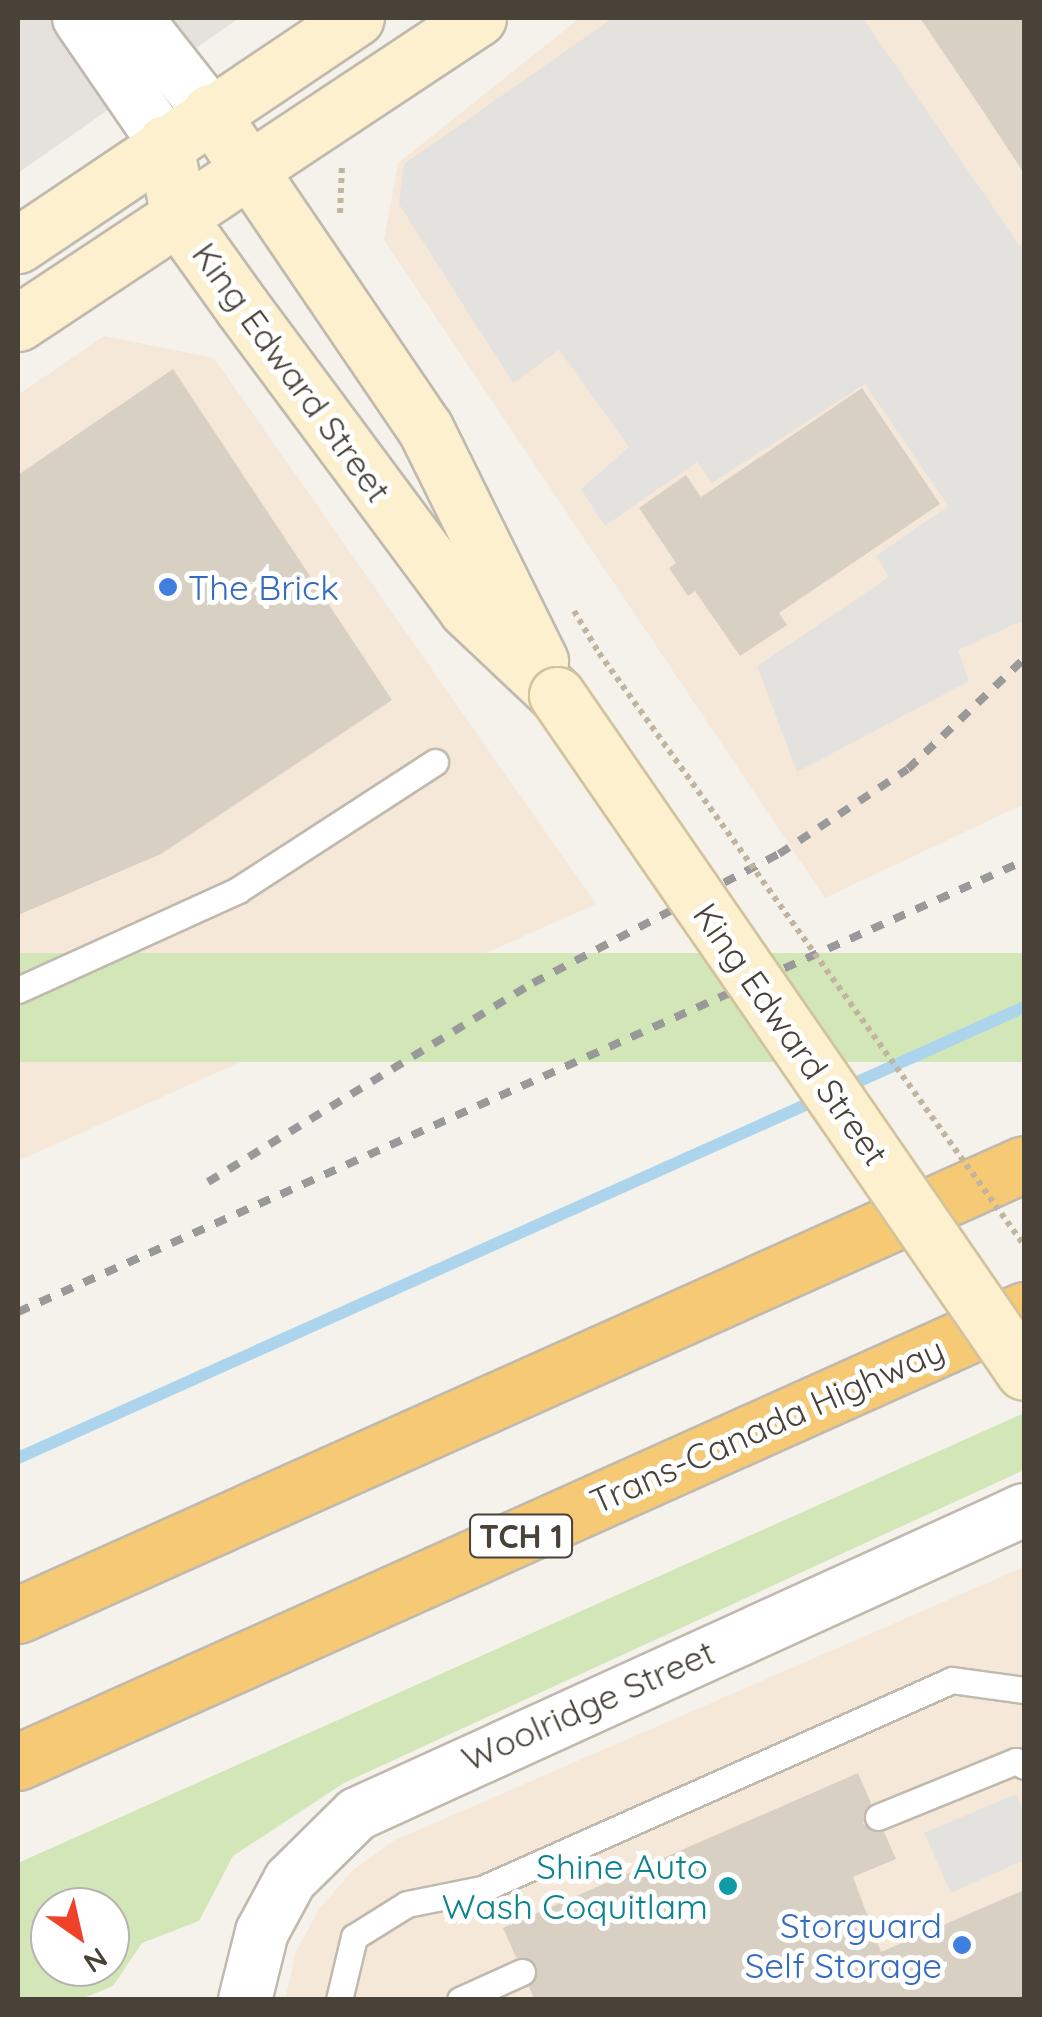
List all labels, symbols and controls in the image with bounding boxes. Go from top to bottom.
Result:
street label: King Edward Street [184,234,400,510]
place label: The Brick [188,566,339,608]
marker: The Brick [157,576,179,598]
street label: King Edward Street [685,895,897,1173]
street label: Trans-Canada Highway [583,1328,951,1522]
road number: TCH 1 [468,1509,574,1563]
street label: Woolridge Street [455,1631,721,1779]
place label: Shine Auto Wash Coquitlam [442,1845,708,1927]
marker: Shine Auto Wash Coquitlam [717,1875,739,1897]
north arrow [30,1887,130,1987]
place label: Storguard Self Storage [745,1904,942,1986]
marker: Storguard Self Storage [951,1934,973,1956]
text: N [78,1940,114,1981]

